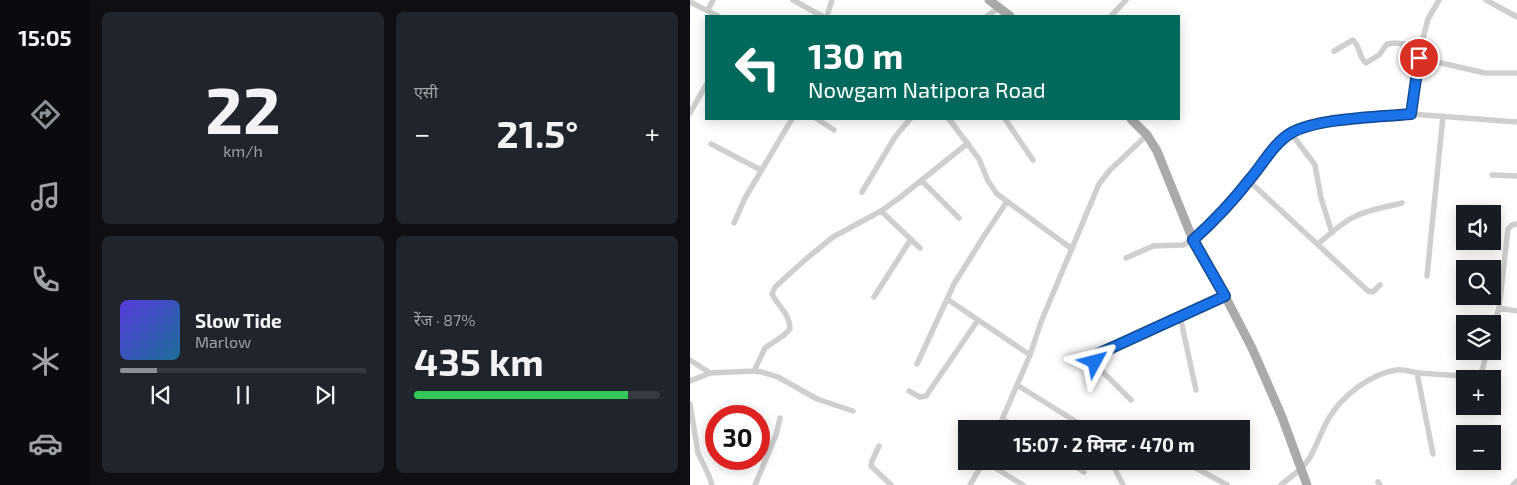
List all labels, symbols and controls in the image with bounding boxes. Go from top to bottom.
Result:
text: 15:05 [18,24,72,50]
text: 130 m [808,34,903,76]
icon: left [725,35,790,100]
pin [1398,37,1440,79]
icon: arrive [1405,44,1433,72]
text: 22 [205,69,281,147]
text: Nowgam Natipora Road [808,76,1046,102]
text: एसी [414,82,438,101]
icon: directions [28,97,63,132]
text: 21.5° [497,110,578,156]
text: − [414,116,430,150]
text: + [645,116,660,150]
text: km/h [223,141,263,160]
icon: music [28,179,63,214]
map controls [1456,205,1501,470]
button: sound [1456,205,1501,250]
button: search [1456,260,1501,305]
icon: phone [28,262,63,297]
text: Slow Tide [195,309,282,332]
text: रेंज · 87% [414,310,476,329]
button: layers [1456,315,1501,360]
text: Marlow [195,332,251,351]
position arrow [1068,335,1120,387]
text: 435 km [414,338,544,384]
icon: climate [28,344,63,379]
button: + [1456,370,1501,415]
icon: previous [147,381,175,409]
icon: pause [229,381,257,409]
icon: next [311,381,339,409]
speed limit sign: 30 [705,405,770,470]
button: − [1456,425,1501,470]
icon: car [28,426,63,461]
text: 15:07 · 2 मिनट · 470 m [1013,433,1195,456]

